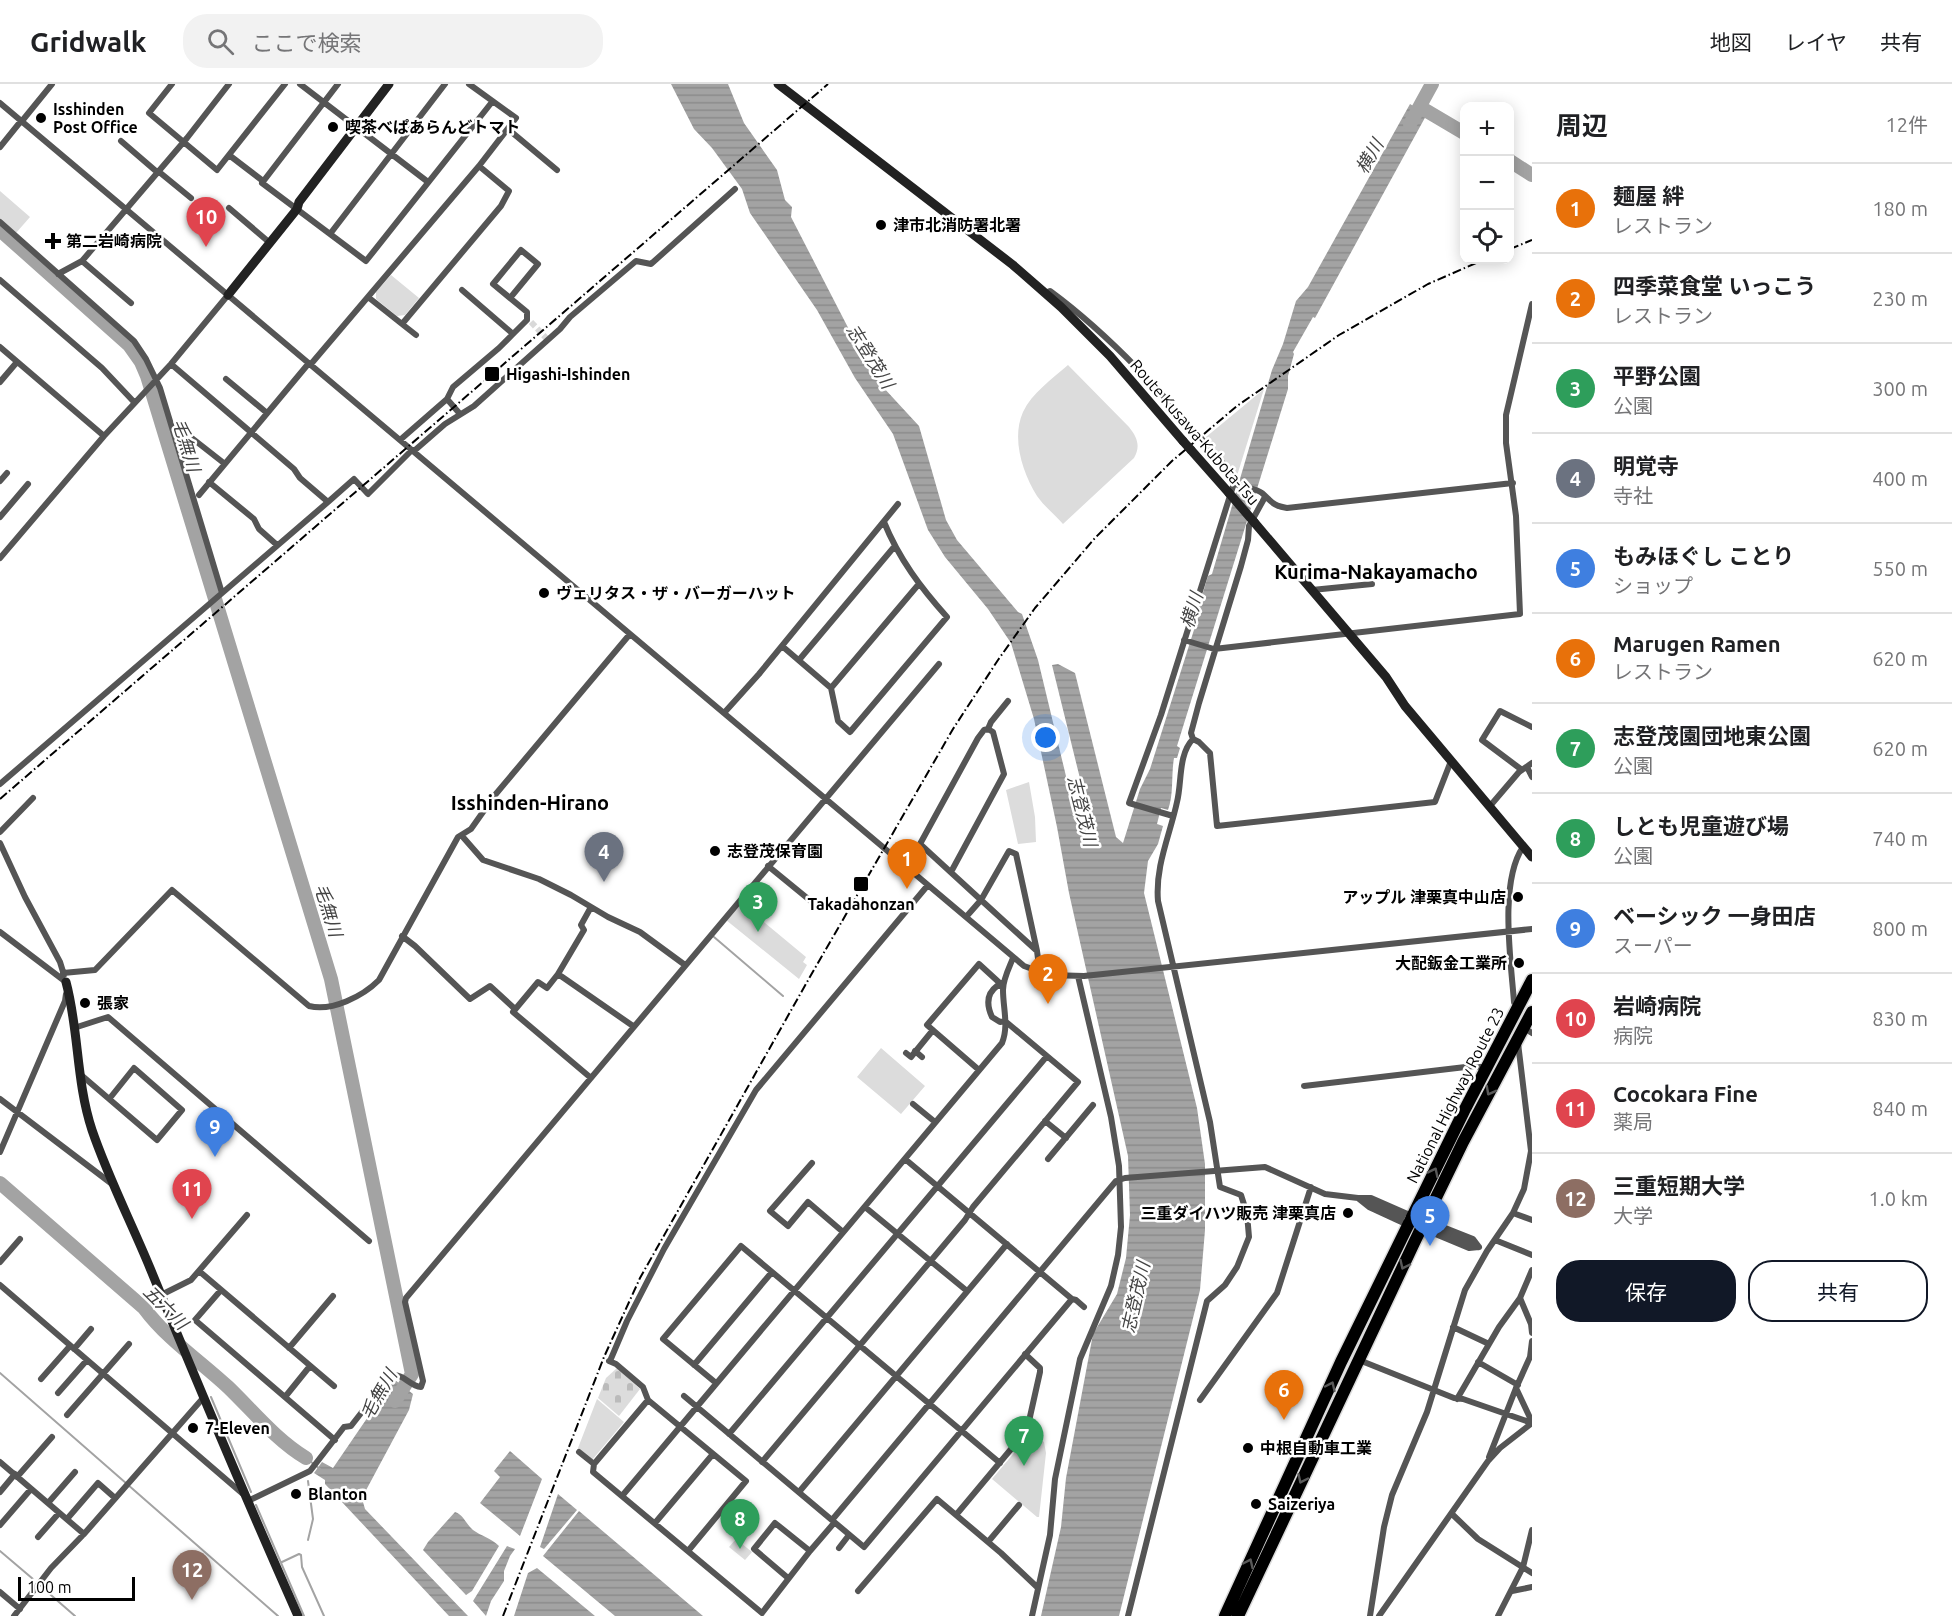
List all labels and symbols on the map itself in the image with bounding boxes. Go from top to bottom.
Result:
place label: Isshinden Post Office [53,100,138,136]
marker: Isshinden Post Office [34,111,48,125]
place label: 喫茶べぱあらんどトマト [345,118,521,136]
marker: 喫茶べぱあらんどトマト [326,120,340,134]
water label: 横川 [1351,134,1388,177]
pin: 10 [186,198,226,247]
place label: 津市北消防署北署 [893,216,1021,234]
marker: 津市北消防署北署 [874,218,888,232]
marker: 第二岩崎病院 [44,232,62,250]
place label: 第二岩崎病院 [66,232,162,250]
water label: 志登茂川 [843,320,900,394]
street label: Route Kusawa-Kubota-Tsu [1127,356,1263,508]
marker: Higashi-Ishinden [483,365,501,383]
place label: Higashi-Ishinden [506,365,630,383]
water label: 毛無川 [170,416,205,476]
district label: Kurima-Nakayamacho [1274,560,1478,583]
place label: ヴェリタス・ザ・バーガーハット [556,584,796,602]
marker: ヴェリタス・ザ・バーガーハット [537,586,551,600]
water label: 横川 [1176,588,1206,630]
your location [1031,723,1060,752]
water label: 志登茂川 [1065,774,1102,850]
district label: Isshinden-Hirano [451,791,609,814]
pin: 4 [584,832,624,882]
pin: 1 [888,840,926,889]
place label: 志登茂保育園 [727,842,823,860]
marker: 志登茂保育園 [708,844,722,858]
marker: Takadahonzan [852,875,870,893]
water label: 毛無川 [312,881,347,941]
pin: 3 [738,882,777,932]
place label: アップル 津栗真中山店 [1342,888,1506,906]
marker: アップル 津栗真中山店 [1511,890,1525,904]
place label: Takadahonzan [807,895,915,913]
pin: 2 [1028,954,1068,1004]
place label: 大配鈑金工業所 [1395,954,1507,972]
marker: 大配鈑金工業所 [1512,956,1526,970]
place label: 張家 [97,994,129,1012]
marker: 張家 [78,996,92,1010]
street label: National Highway Route 23 [1403,1004,1507,1186]
one-way arrow [1486,1084,1498,1095]
pin: 9 [196,1108,234,1157]
one-way arrow [1426,1168,1438,1179]
pin: 11 [172,1170,212,1219]
pin: 5 [1410,1196,1450,1246]
place label: 三重ダイハツ販売 津栗真店 [1141,1204,1336,1222]
marker: 三重ダイハツ販売 津栗真店 [1341,1206,1355,1220]
water label: 志登茂川 [1117,1258,1153,1334]
one-way arrow [1399,1259,1411,1270]
water label: 五六川 [140,1281,194,1335]
water label: 毛無川 [356,1364,401,1422]
pin: 6 [1264,1370,1304,1420]
one-way arrow [1323,1381,1335,1392]
pin: 7 [1004,1416,1044,1466]
place label: 7-Eleven [205,1419,270,1437]
marker: 7-Eleven [186,1421,200,1435]
place label: 中根自動車工業 [1260,1439,1372,1457]
marker: 中根自動車工業 [1241,1441,1255,1455]
one-way arrow [1298,1473,1310,1484]
place label: Blanton [308,1485,367,1503]
marker: Blanton [289,1487,303,1501]
place label: Saizeriya [1268,1495,1335,1513]
marker: Saizeriya [1249,1497,1263,1511]
pin: 8 [720,1500,760,1549]
pin: 12 [172,1550,212,1600]
one-way arrow [1242,1558,1254,1569]
scale bar [18,1574,135,1602]

